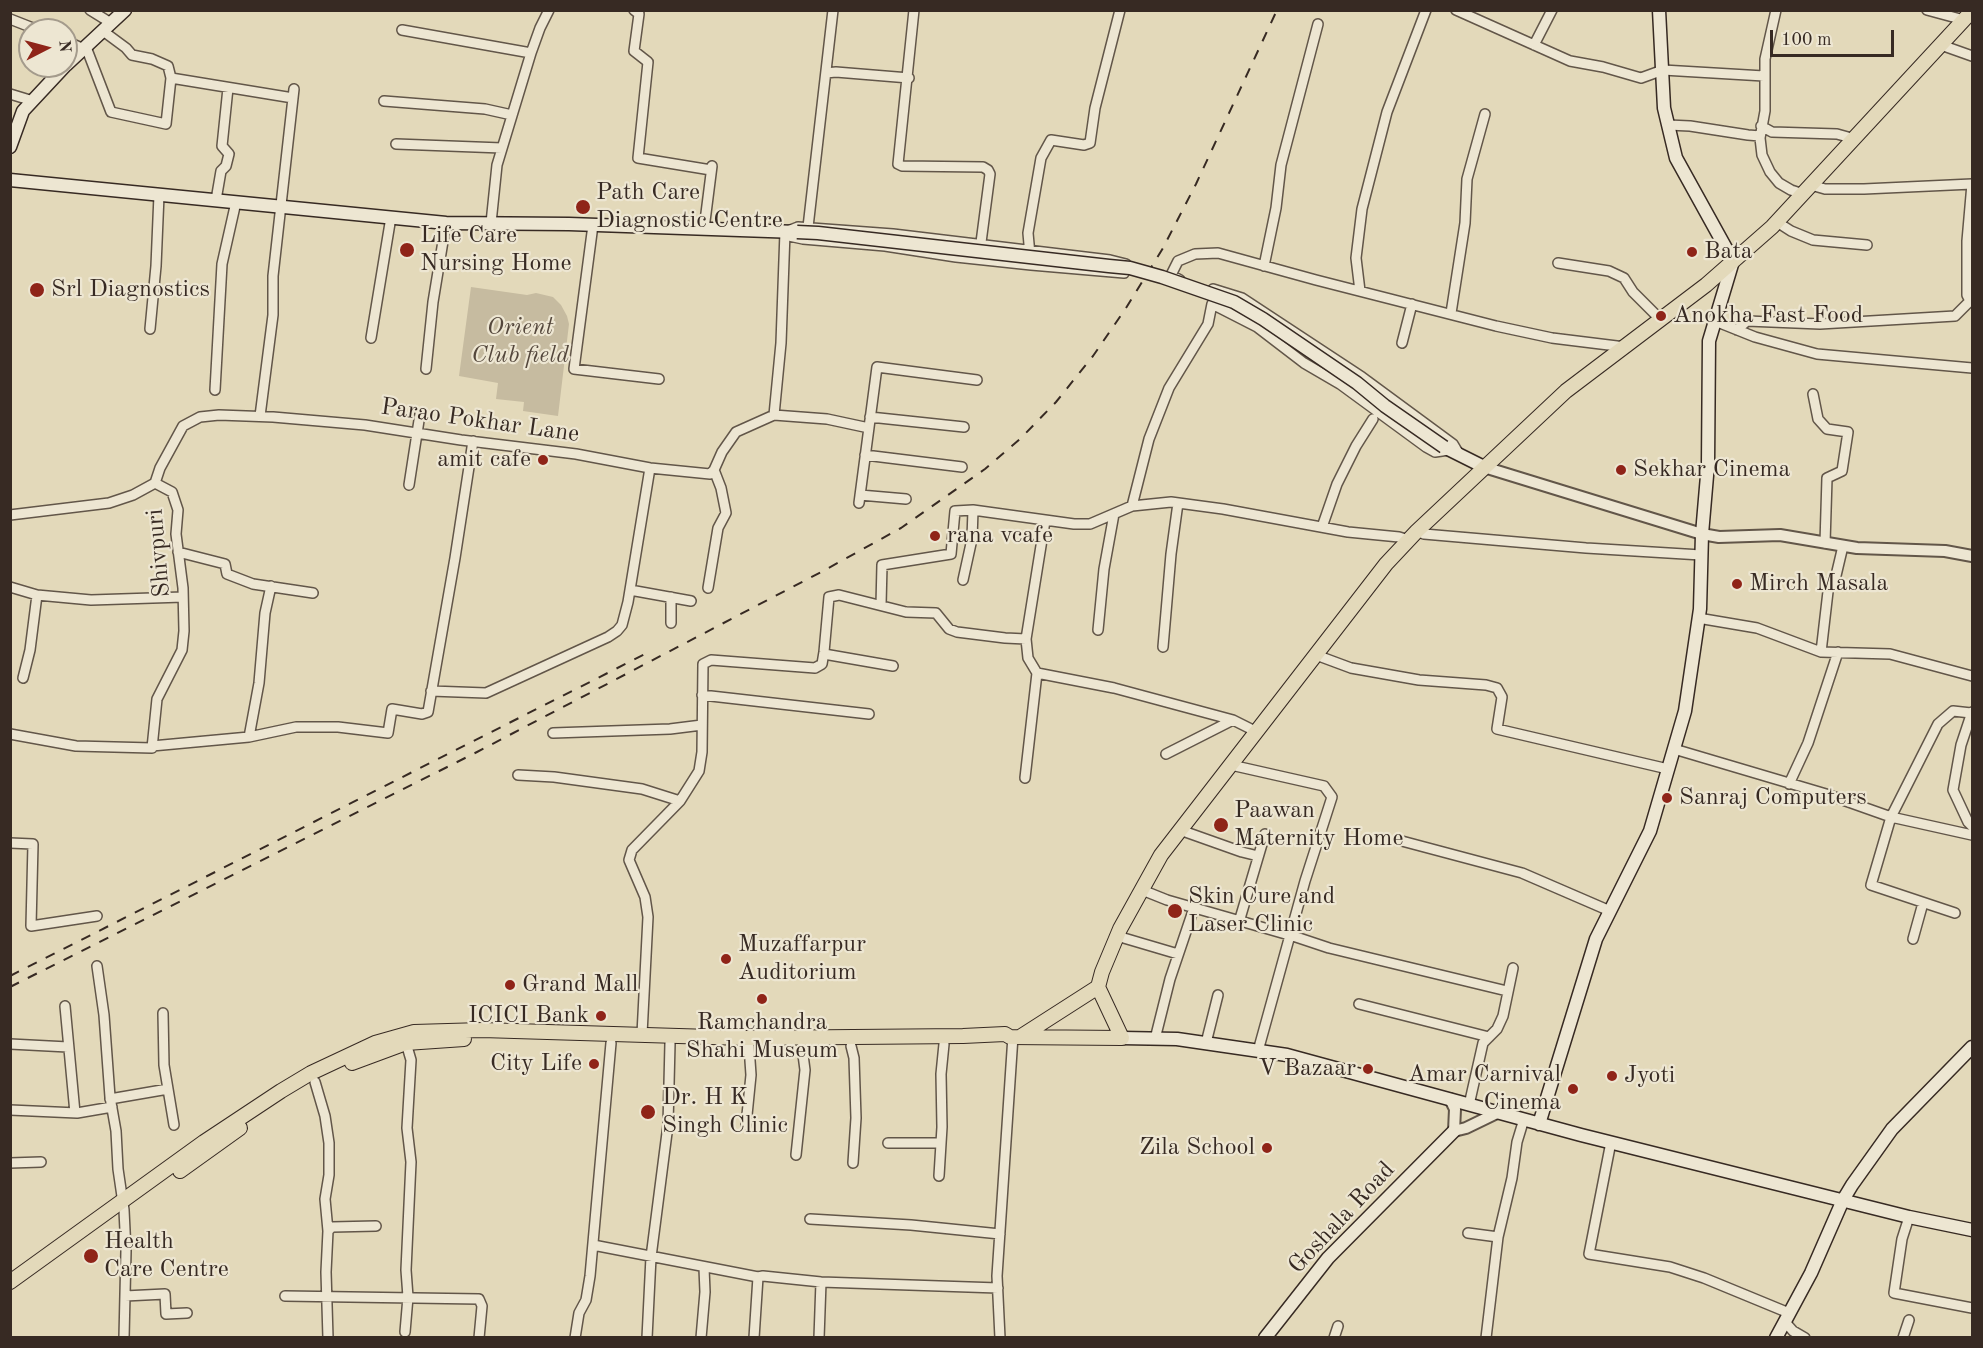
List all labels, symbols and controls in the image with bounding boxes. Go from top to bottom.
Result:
north arrow [18,18,78,78]
scale bar [1773,18,1898,56]
text: 100 m [1781,31,1832,49]
text: N [55,39,73,53]
place label: Path Care Diagnostic Centre [596,179,783,235]
marker: Path Care Diagnostic Centre [574,198,592,216]
place label: Life Care Nursing Home [420,222,572,278]
place label: Bata [1704,238,1753,266]
marker: Life Care Nursing Home [398,241,416,259]
marker: Bata [1685,245,1699,259]
place label: Srl Diagnostics [51,276,210,304]
marker: Srl Diagnostics [28,281,46,299]
place label: Anokha Fast Food [1673,302,1863,330]
marker: Anokha Fast Food [1654,309,1668,323]
park label: Orient Club field [471,314,569,370]
street label: Parao Pokhar Lane [379,393,581,449]
place label: amit cafe [437,446,531,474]
marker: amit cafe [536,453,550,467]
place label: Sekhar Cinema [1633,456,1790,484]
marker: Sekhar Cinema [1614,463,1628,477]
street label: Shivpuri [141,508,177,598]
place label: rana vcafe [947,522,1053,550]
marker: rana vcafe [928,529,942,543]
place label: Mirch Masala [1749,570,1888,598]
marker: Mirch Masala [1730,577,1744,591]
place label: Sanraj Computers [1679,784,1867,812]
marker: Sanraj Computers [1660,791,1674,805]
place label: Paawan Maternity Home [1234,797,1403,853]
marker: Paawan Maternity Home [1212,816,1230,834]
place label: Skin Cure and Laser Clinic [1188,883,1335,939]
marker: Skin Cure and Laser Clinic [1166,902,1184,920]
place label: Muzaffarpur Auditorium [738,931,866,987]
marker: Muzaffarpur Auditorium [719,952,733,966]
place label: Grand Mall [522,971,638,999]
marker: Grand Mall [503,978,517,992]
marker: Ramchandra Shahi Museum [755,992,769,1006]
place label: ICICI Bank [468,1002,589,1030]
marker: ICICI Bank [594,1009,608,1023]
place label: Ramchandra Shahi Museum [686,1009,838,1065]
place label: City Life [490,1050,582,1078]
place label: V Bazaar [1258,1055,1356,1083]
marker: City Life [587,1057,601,1071]
place label: Amar Carnival Cinema [1408,1061,1561,1117]
marker: V Bazaar [1361,1062,1375,1076]
place label: Jyoti [1624,1062,1675,1090]
marker: Jyoti [1605,1069,1619,1083]
marker: Amar Carnival Cinema [1566,1082,1580,1096]
place label: Dr. H K Singh Clinic [662,1084,788,1140]
marker: Dr. H K Singh Clinic [639,1103,657,1121]
place label: Zila School [1139,1134,1255,1162]
marker: Zila School [1260,1141,1274,1155]
street label: Goshala Road [1283,1156,1401,1280]
place label: Health Care Centre [104,1228,229,1284]
marker: Health Care Centre [82,1247,100,1265]

